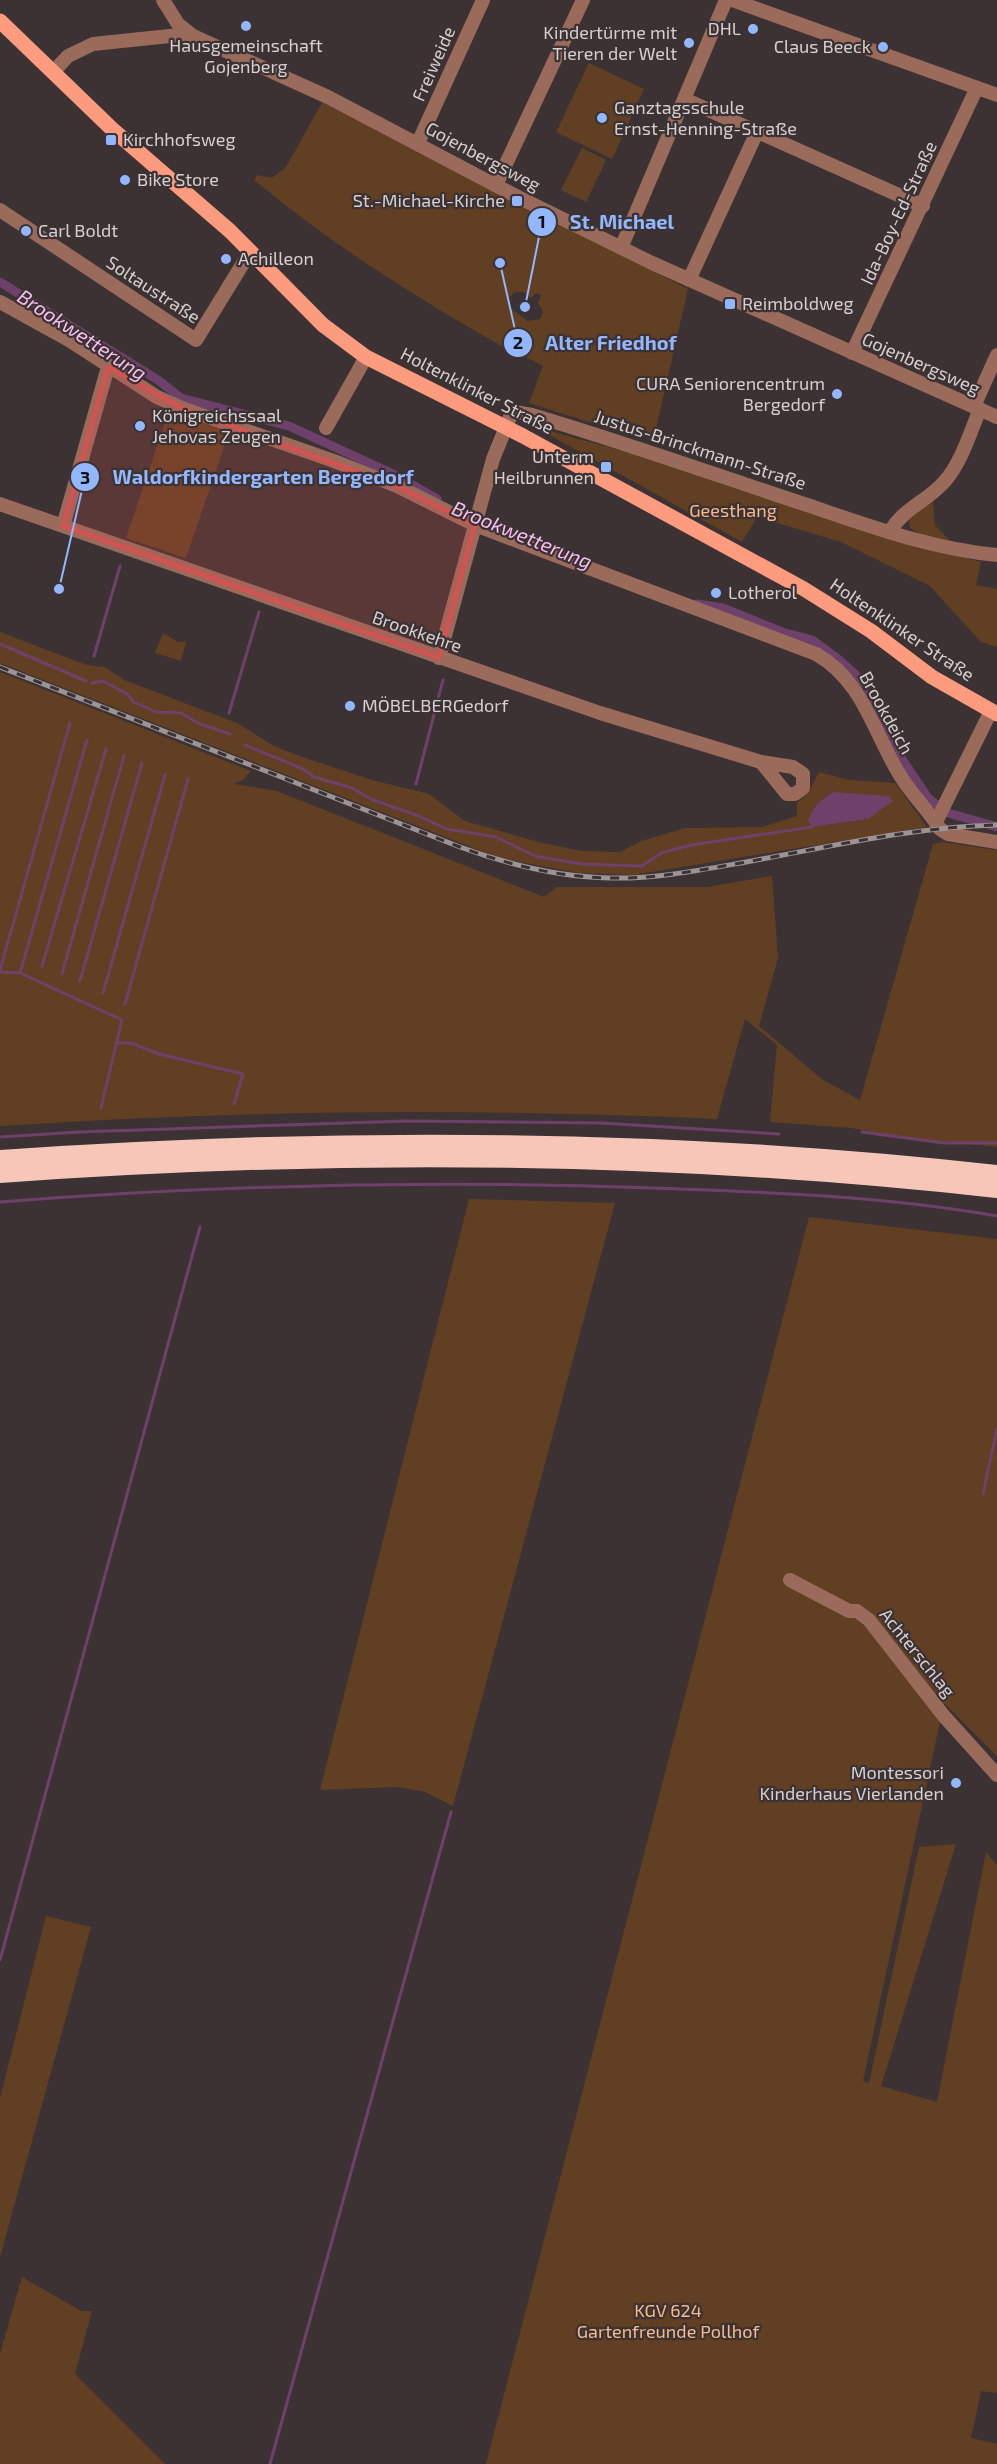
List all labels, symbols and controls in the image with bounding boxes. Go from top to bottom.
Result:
place label: DHL [708,17,741,39]
marker: Hausgemeinschaft Gojenberg [239,19,253,33]
place label: Kindertürme mit Tieren der Welt [543,21,677,64]
marker: DHL [746,22,760,36]
street label: Freiweide [407,23,459,104]
place label: Hausgemeinschaft Gojenberg [169,34,323,77]
place label: Claus Beeck [774,35,871,57]
marker: Kindertürme mit Tieren der Welt [682,36,696,50]
marker: Claus Beeck [876,40,890,54]
place label: Ganztagsschule Ernst-Henning-Straße [614,96,797,139]
marker: Ganztagsschule Ernst-Henning-Straße [595,111,609,125]
street label: Gojenbergsweg [422,117,545,196]
place label: Kirchhofsweg [123,128,235,150]
marker: Kirchhofsweg [104,133,118,147]
street label: Ida-Boy-Ed-Straße [855,137,941,288]
place label: Bike Store [137,168,219,190]
marker: Bike Store [118,173,132,187]
place label: St.-Michael-Kirche [353,189,505,211]
marker: St.-Michael-Kirche [510,194,524,208]
callout: St. Michael [527,203,686,241]
text: St. Michael [570,209,675,233]
text: 1 [538,210,546,232]
place label: Carl Boldt [38,219,118,241]
marker: Carl Boldt [19,224,33,238]
place label: Achilleon [238,247,314,269]
street label: Soltaustraße [102,251,205,328]
marker: Achilleon [219,252,233,266]
water label: Brookwetterung [14,284,152,385]
place label: Reimboldweg [742,292,854,314]
marker: Reimboldweg [723,297,737,311]
callout: Alter Friedhof [503,324,689,362]
street label: Gojenbergsweg [859,327,984,399]
text: Alter Friedhof [545,330,678,354]
text: 2 [513,331,523,353]
street label: Holtenklinker Straße [397,342,558,438]
place label: CURA Seniorencentrum Bergedorf [636,372,826,415]
marker: CURA Seniorencentrum Bergedorf [830,387,844,401]
place label: Königreichssaal Jehovas Zeugen [152,404,282,447]
street label: Justus-Brinckmann-Straße [592,404,809,494]
marker: Königreichssaal Jehovas Zeugen [133,419,147,433]
place label: Unterm Heilbrunnen [494,445,594,488]
callout: Waldorfkindergarten Bergedorf [70,458,425,496]
marker: Unterm Heilbrunnen [599,460,613,474]
text: Waldorfkindergarten Bergedorf [112,464,414,488]
text: 3 [80,466,90,488]
water label: Brookwetterung [449,495,596,573]
park label: Geesthang [689,499,777,521]
street label: Holtenklinker Straße [826,573,979,686]
place label: Lotherol [728,581,798,603]
marker: Lotherol [709,586,723,600]
street label: Brookkehre [370,605,465,657]
street label: Brookdeich [855,667,919,758]
place label: MÖBELBERGedorf [362,694,509,716]
marker: MÖBELBERGedorf [343,699,357,713]
street label: Achterschlag [875,1604,960,1701]
place label: Montessori Kinderhaus Vierlanden [759,1761,944,1804]
marker: Montessori Kinderhaus Vierlanden [949,1776,963,1790]
park label: KGV 624 Gartenfreunde Pollhof [577,2299,760,2342]

